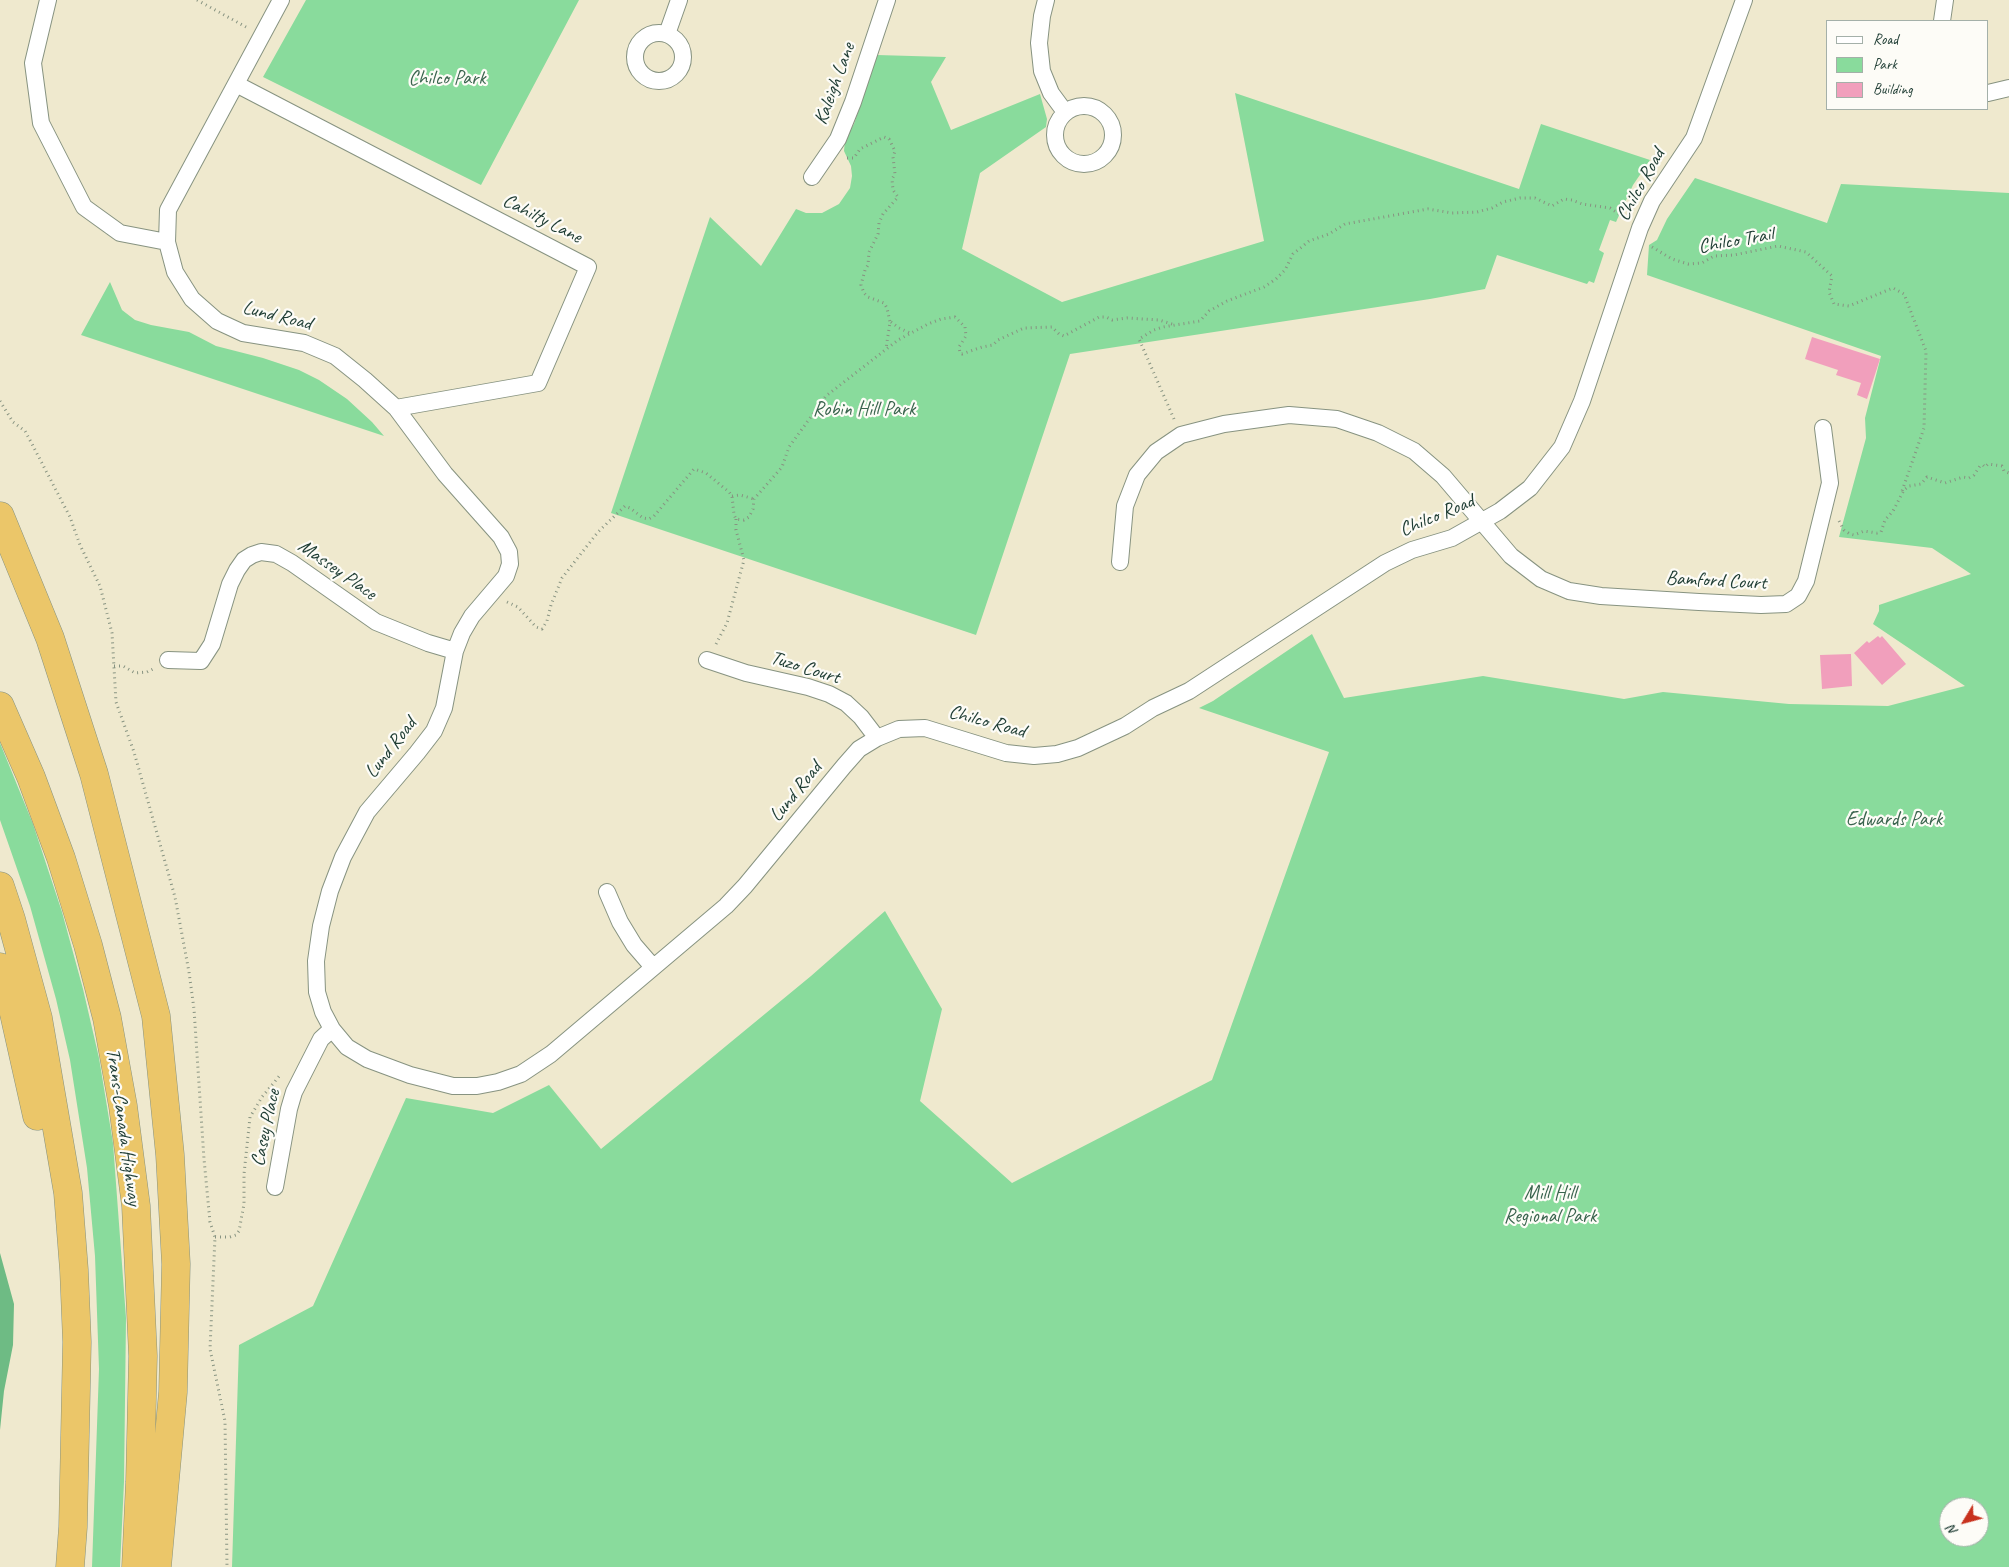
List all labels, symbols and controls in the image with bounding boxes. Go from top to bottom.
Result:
legend [1826,20,1989,110]
text: Road [1873,30,1898,49]
street label: Kaleigh Lane [809,40,861,128]
text: Park [1873,55,1897,74]
park label: Chilco Park [409,67,485,91]
text: Building [1873,80,1912,99]
street label: Chilco Road [1611,145,1671,225]
street label: Cahilty Lane [498,189,586,249]
street label: Chilco Trail [1697,223,1775,259]
street label: Lund Road [240,296,314,336]
park label: Robin Hill Park [813,398,915,422]
street label: Chilco Road [1396,490,1478,542]
street label: Massey Place [293,534,381,606]
street label: Bamford Court [1665,566,1767,596]
street label: Tuzo Court [767,646,843,690]
street label: Chilco Road [946,700,1028,744]
street label: Lund Road [360,713,422,783]
street label: Lund Road [765,757,827,827]
park label: Edwards Park [1846,808,1942,832]
street label: Trans-Canada Highway [100,1047,146,1207]
street label: Casey Place [246,1087,286,1169]
park label: Mill Hill Regional Park [1504,1182,1596,1229]
north arrow [1939,1497,1989,1547]
text: N [1943,1522,1962,1539]

